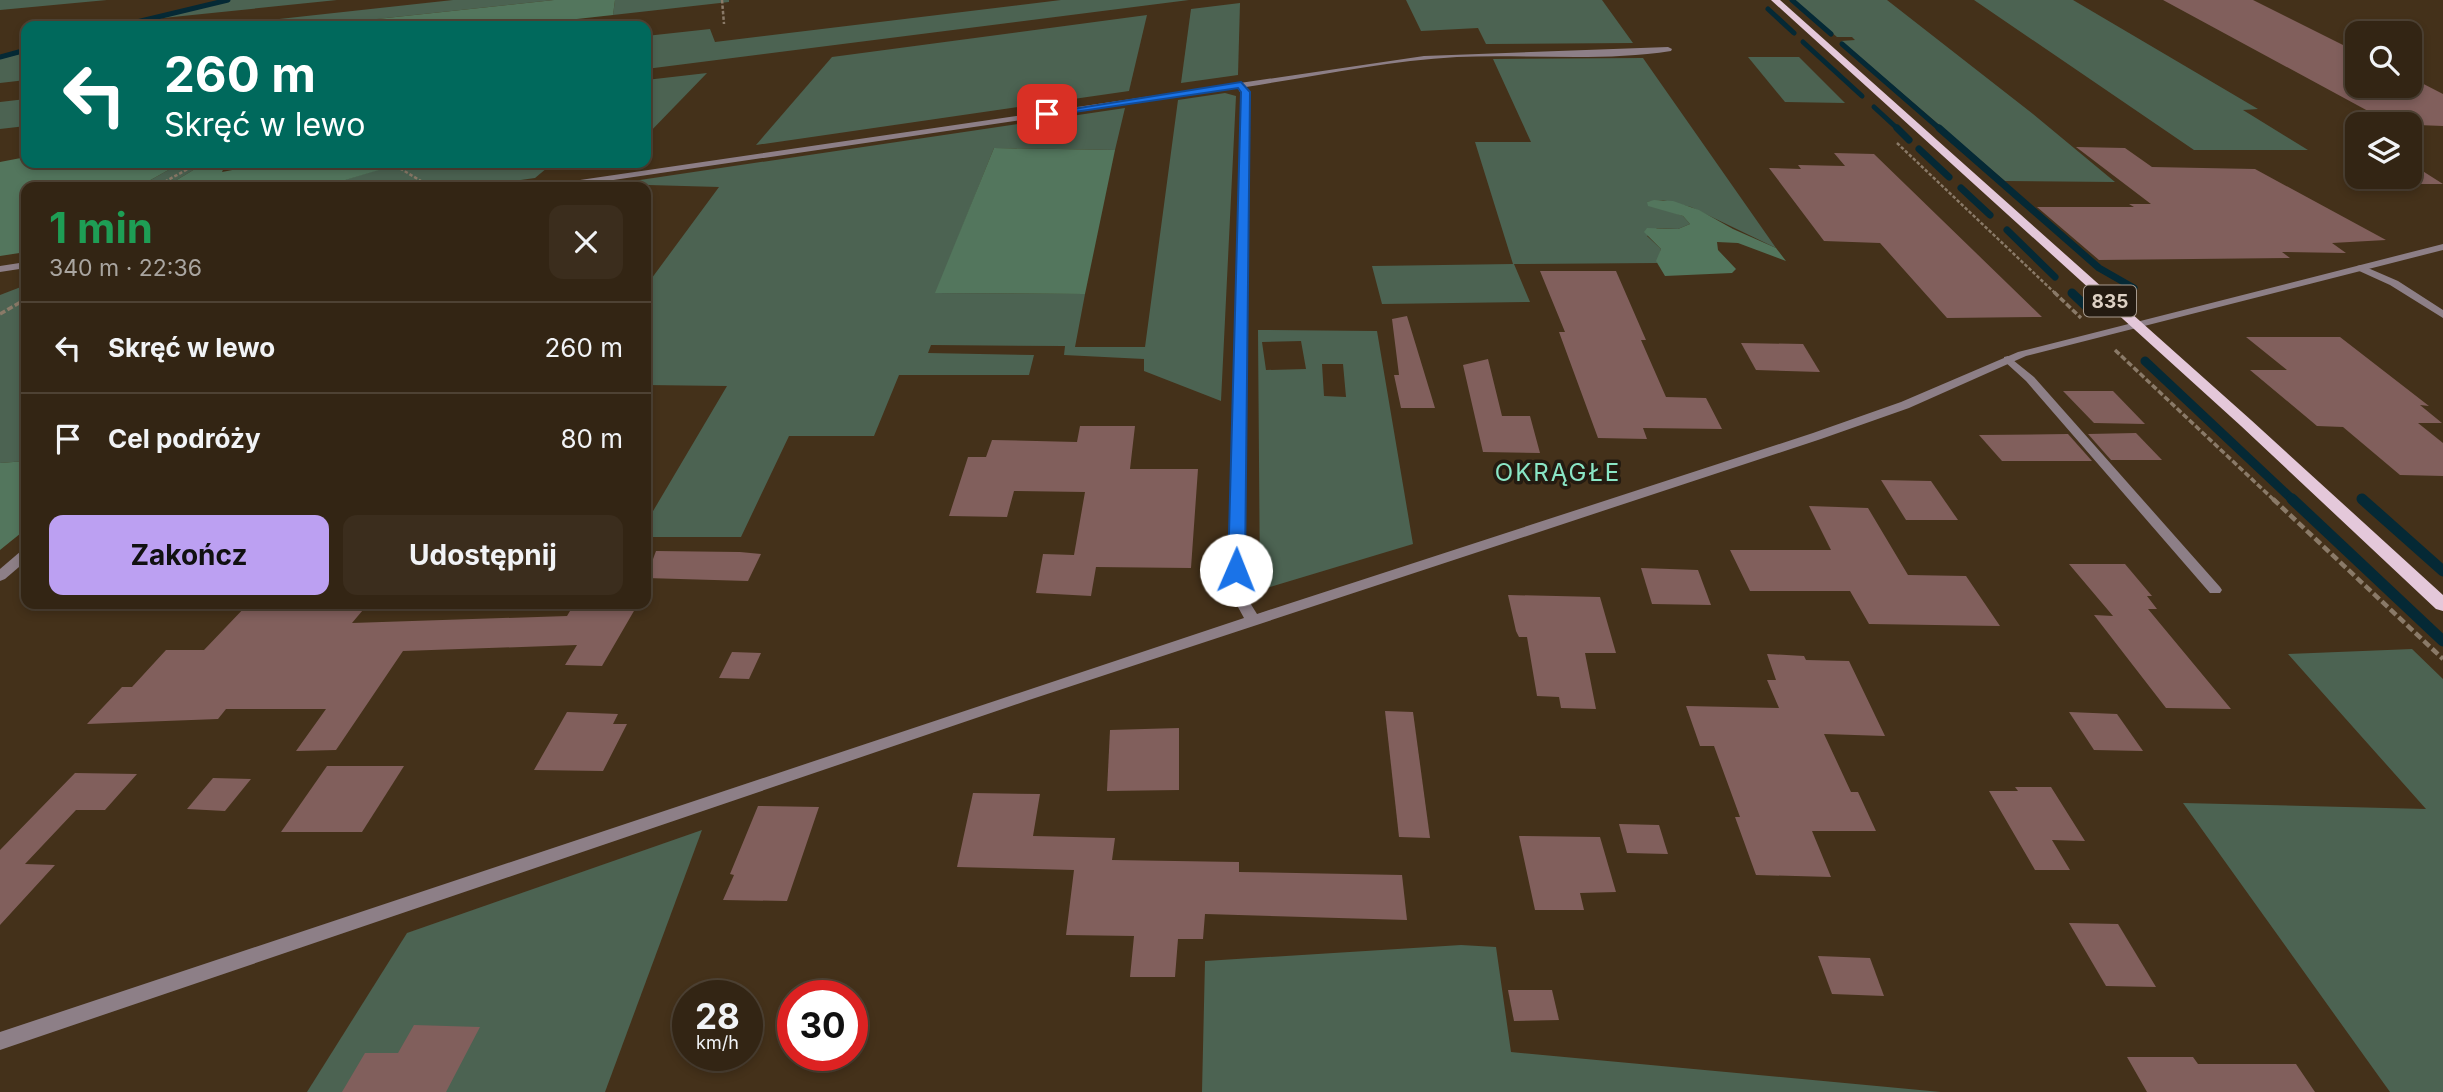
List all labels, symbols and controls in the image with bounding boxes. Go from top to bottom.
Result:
map controls [2345,21,2422,189]
button: search [2345,21,2422,98]
text: 260 m [164,45,316,104]
icon: left [49,49,140,140]
pin [1017,84,1077,144]
icon: arrive [1028,95,1066,133]
text: Skręć w lewo [164,105,365,144]
button: layers [2345,112,2422,189]
text: 1 min [49,202,153,253]
button: close [549,205,623,279]
text: 340 m · 22:36 [49,254,202,282]
road number: 835 [2084,286,2136,316]
icon: left [49,329,87,367]
text: Skręć w lewo [108,332,275,363]
text: 260 m [545,332,623,363]
icon: arrive [49,420,87,458]
text: Cel podróży [108,423,261,454]
text: 80 m [560,423,623,454]
district label: OKRĄGŁE [1495,458,1621,487]
button: Zakończ [49,515,329,595]
button: Udostępnij [343,515,623,595]
position arrow [1199,533,1273,607]
speed limit sign: 30 [777,980,868,1071]
text: 28 [695,995,740,1037]
text: km/h [696,1032,739,1053]

